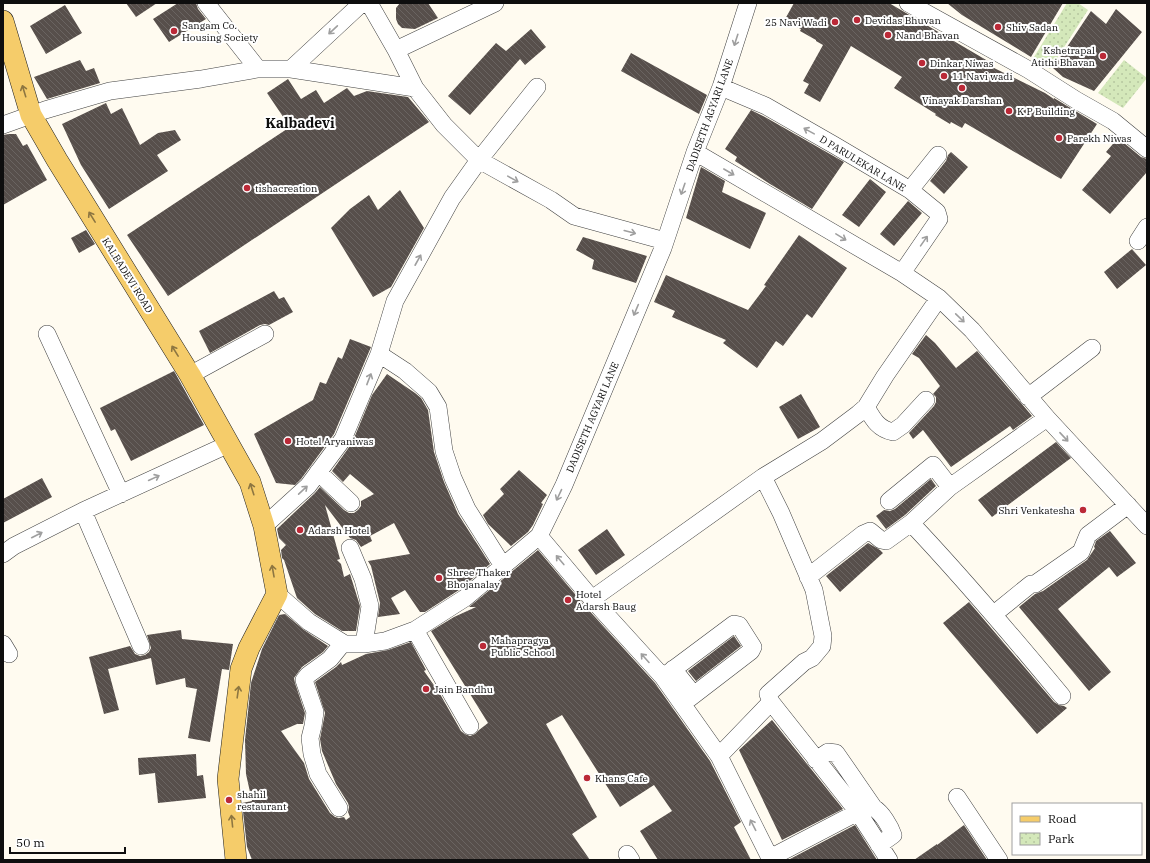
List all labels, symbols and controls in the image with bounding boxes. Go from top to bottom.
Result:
place label: Devidas Bhuvan [865,14,941,27]
marker: Devidas Bhuvan [852,15,862,25]
place label: 25 Navi Wadi [765,16,827,29]
marker: 25 Navi Wadi [830,17,840,27]
place label: Sangam Co. Housing Society [182,19,259,44]
place label: Shiv Sadan [1006,21,1059,34]
marker: Shiv Sadan [993,22,1003,32]
one-way arrow [328,25,338,34]
marker: Sangam Co. Housing Society [169,26,179,36]
place label: Nand Bhavan [896,29,960,42]
marker: Nand Bhavan [883,30,893,40]
one-way arrow [731,34,739,46]
place label: Kshetrapal Atithi Bhavan [1031,44,1096,69]
marker: Kshetrapal Atithi Bhavan [1098,51,1108,61]
street label: DADISETH AGYARI LANE [683,57,736,173]
place label: Dinkar Niwas [930,57,994,70]
marker: Dinkar Niwas [917,58,927,68]
place label: 11 Navi wadi [952,70,1013,83]
marker: 11 Navi wadi [939,71,949,81]
marker: Vinayak Darshan [957,83,967,93]
one-way arrow [20,84,27,97]
place label: Vinayak Darshan [922,94,1003,107]
place label: K P Building [1017,105,1076,118]
marker: K P Building [1004,106,1014,116]
district label: Kalbadevi [265,114,335,132]
one-way arrow [803,126,815,134]
place label: Parekh Niwas [1067,132,1132,145]
street label: D PARULEKAR LANE [817,133,908,194]
marker: Parekh Niwas [1054,133,1064,143]
one-way arrow [723,168,735,176]
one-way arrow [507,175,519,183]
place label: tishacreation [255,182,318,195]
one-way arrow [679,182,686,195]
marker: tishacreation [242,183,252,193]
one-way arrow [88,211,96,223]
one-way arrow [624,229,637,236]
one-way arrow [835,234,847,242]
street label: KALBADEVI ROAD [99,235,156,315]
one-way arrow [920,236,928,247]
one-way arrow [415,254,423,266]
one-way arrow [632,304,640,316]
one-way arrow [955,313,965,323]
one-way arrow [171,345,179,357]
street label: DADISETH AGYARI LANE [563,360,622,475]
one-way arrow [366,374,374,386]
one-way arrow [1059,432,1069,442]
place label: Hotel Aryaniwas [296,435,374,448]
marker: Hotel Aryaniwas [283,436,293,446]
one-way arrow [148,474,160,481]
one-way arrow [248,483,255,496]
one-way arrow [298,485,308,495]
one-way arrow [555,488,562,500]
place label: Shri Venkatesha [998,504,1076,517]
marker: Shri Venkatesha [1078,505,1088,515]
place label: Adarsh Hotel [308,524,370,537]
marker: Adarsh Hotel [295,525,305,535]
one-way arrow [31,530,43,538]
one-way arrow [555,555,564,566]
one-way arrow [269,565,277,578]
place label: Shree Thaker Bhojanalay [447,566,511,591]
marker: Shree Thaker Bhojanalay [434,573,444,583]
place label: Hotel Adarsh Baug [576,588,637,613]
marker: Hotel Adarsh Baug [563,595,573,605]
place label: Mahapragya Public School [491,634,555,659]
marker: Mahapragya Public School [478,641,488,651]
one-way arrow [641,653,650,663]
place label: Jain Bandhu [434,683,493,696]
marker: Jain Bandhu [421,684,431,694]
one-way arrow [234,686,242,699]
place label: Khans Cafe [595,772,648,785]
marker: Khans Cafe [582,773,592,783]
place label: shahil restaurant [237,788,287,813]
marker: shahil restaurant [224,795,234,805]
legend [1012,803,1142,855]
text: Road [1048,811,1077,826]
one-way arrow [228,815,236,828]
one-way arrow [749,819,756,831]
scale bar [10,829,125,855]
text: Park [1048,831,1074,846]
text: 50 m [16,835,45,850]

